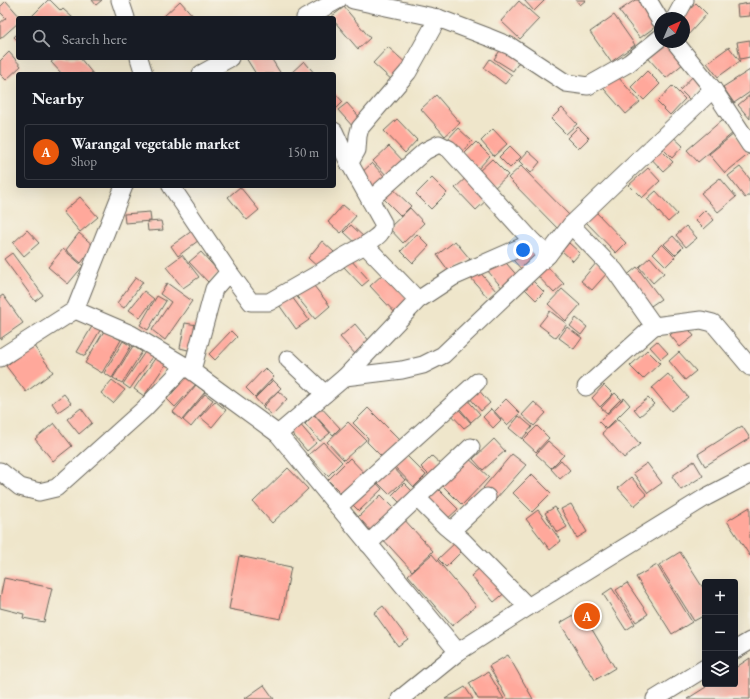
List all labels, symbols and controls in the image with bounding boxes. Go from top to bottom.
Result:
north arrow [654,12,690,48]
search box [16,16,336,60]
icon: search [30,27,52,49]
text: Search here [62,29,127,48]
text: Nearby [32,87,84,109]
text: Warangal vegetable market [71,134,240,153]
text: A [41,144,51,161]
text: 150 m [288,144,319,161]
text: Shop [71,153,97,170]
your location [513,240,533,260]
map controls [702,579,738,687]
button: + [702,579,738,615]
pin: A [574,601,600,631]
button: − [702,615,738,651]
button: layers [702,651,738,687]

